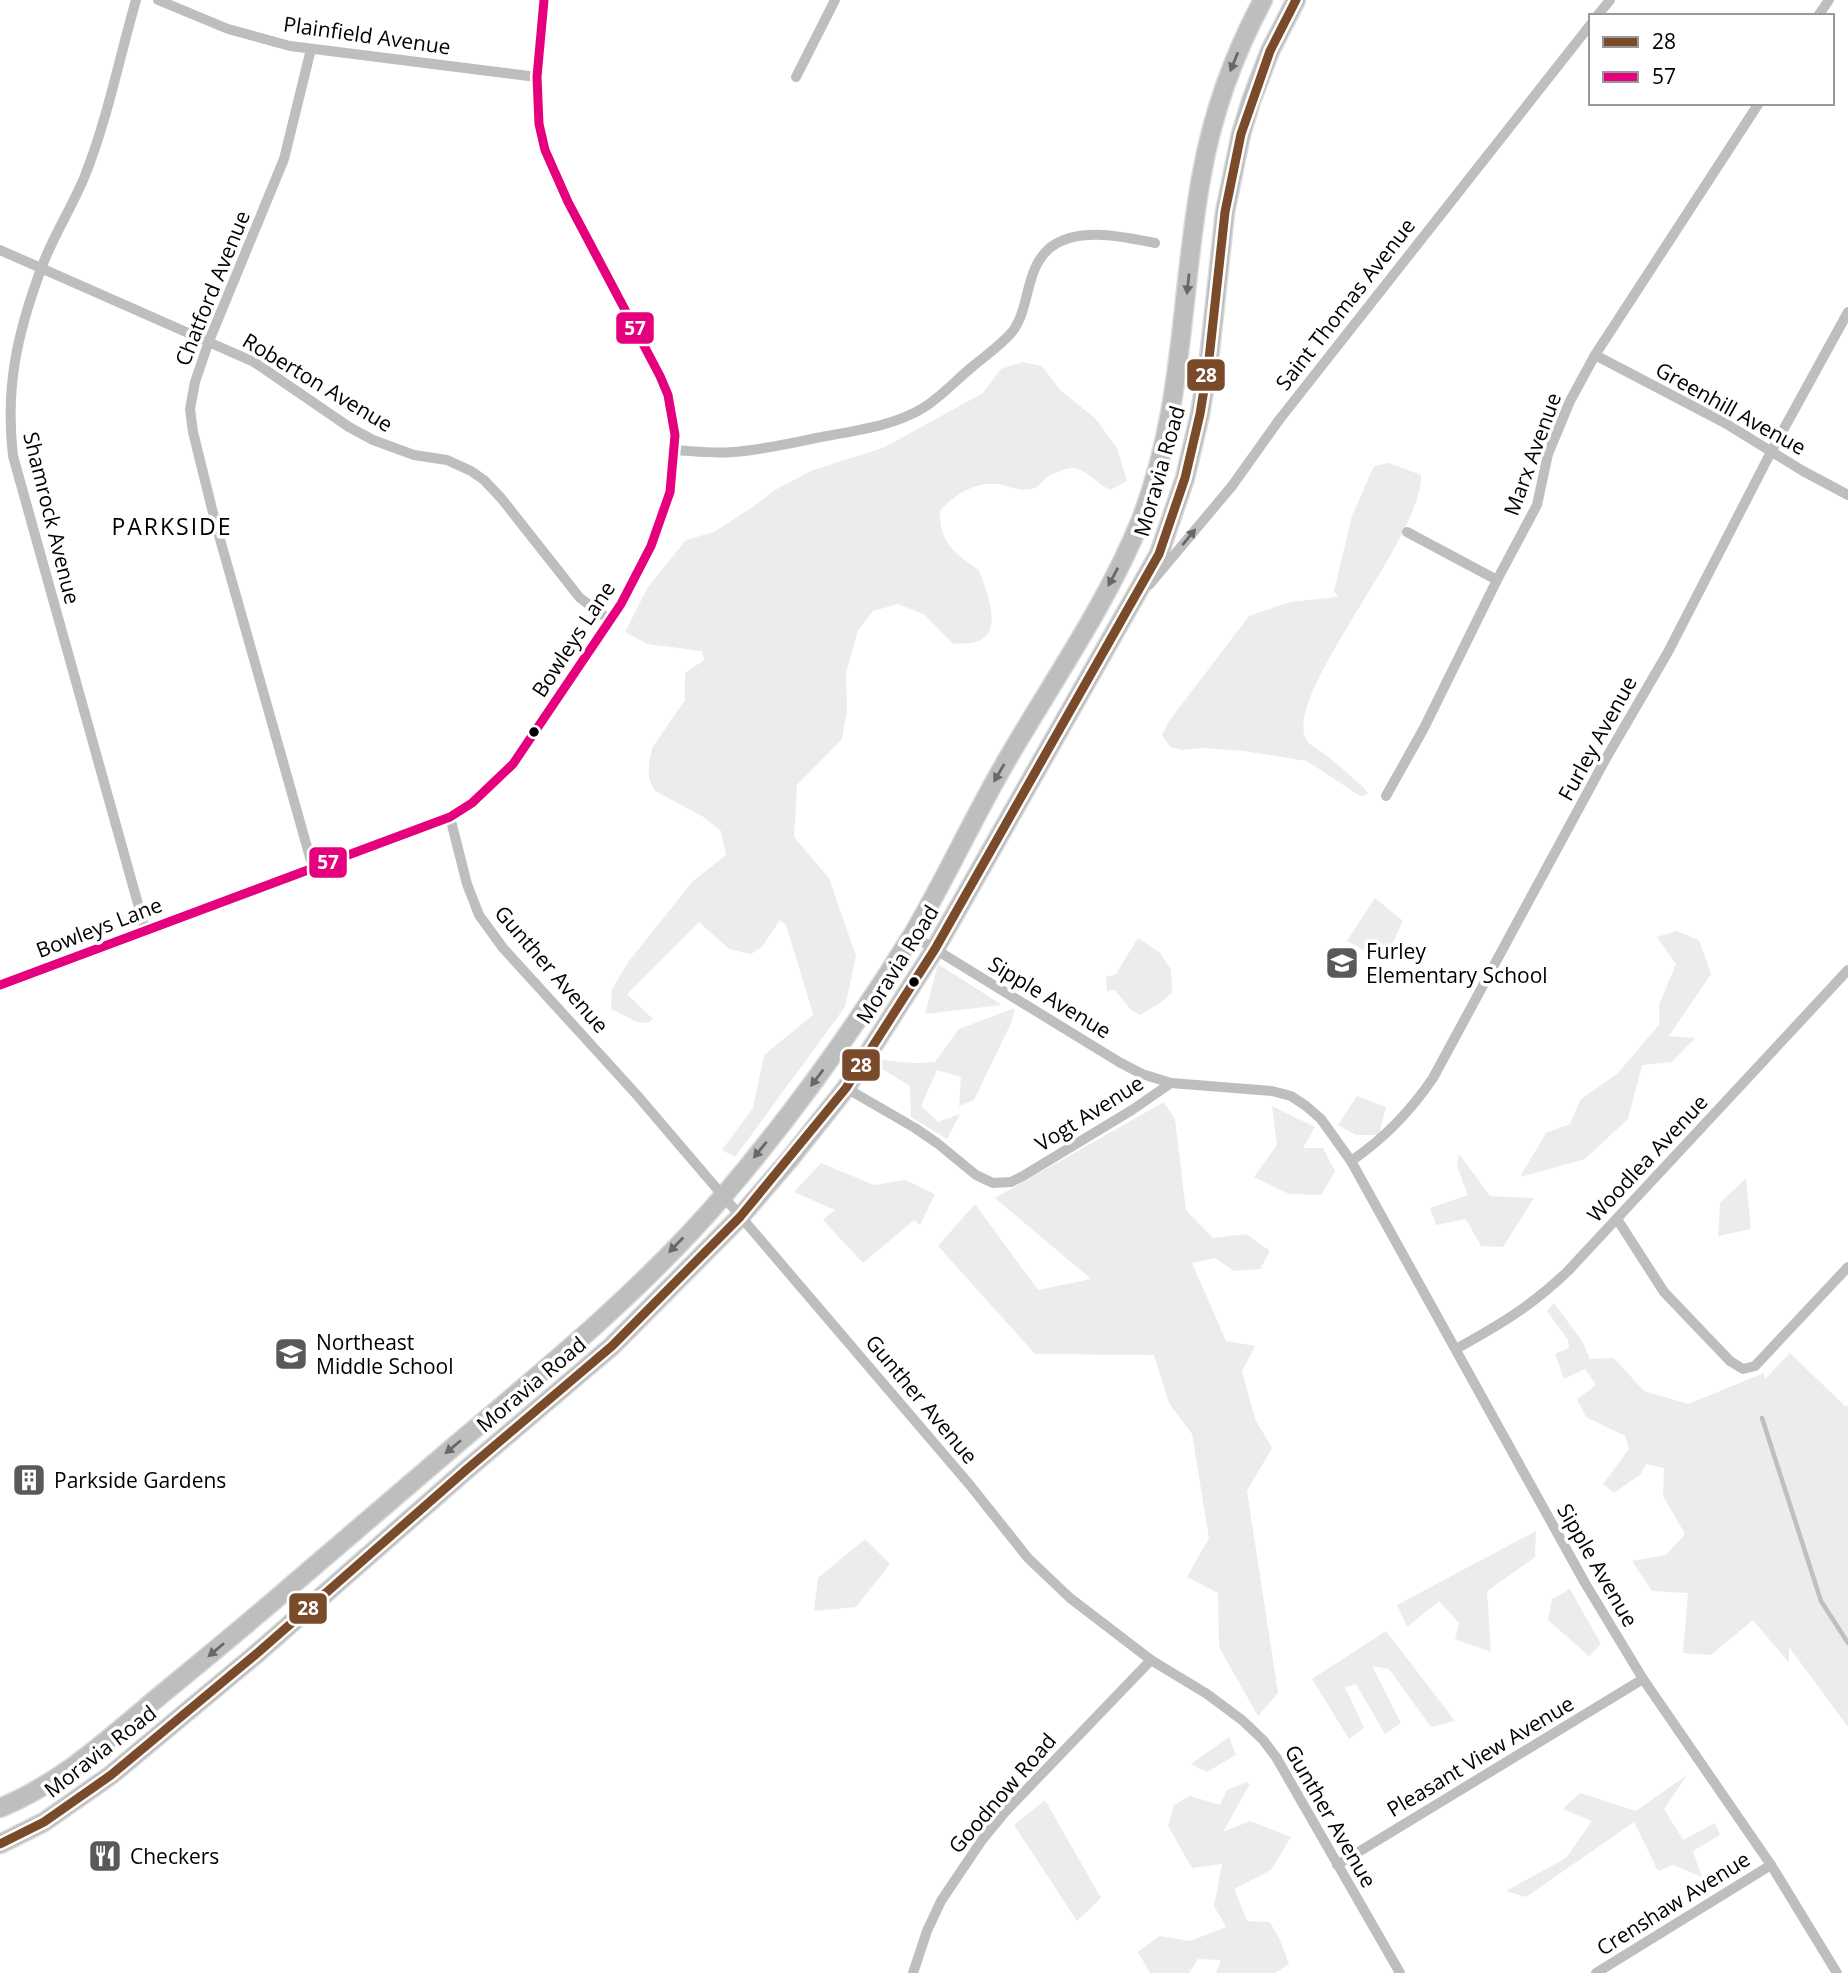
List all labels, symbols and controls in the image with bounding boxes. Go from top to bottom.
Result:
street label: Plainfield Avenue [282,9,452,61]
legend [1589,14,1834,105]
text: 28 [1652,27,1676,55]
one-way arrow [1228,51,1239,72]
text: 57 [1652,62,1676,90]
street label: Chatford Avenue [168,206,256,370]
street label: Saint Thomas Avenue [1269,212,1421,396]
one-way arrow [1182,273,1193,295]
line badge: 57 [615,311,655,345]
text: 57 [624,315,646,341]
street label: Roberton Avenue [238,326,398,438]
street label: Greenhill Avenue [1651,355,1811,461]
line badge: 28 [1186,358,1226,392]
text: 28 [1195,362,1217,388]
street label: Marx Avenue [1497,389,1567,519]
street label: Moravia Road [1127,402,1191,540]
street label: Shamrock Avenue [17,429,87,607]
district label: PARKSIDE [111,510,233,542]
one-way arrow [1182,529,1197,547]
one-way arrow [1108,567,1120,587]
street label: Bowleys Lane [525,576,621,702]
street label: Furley Avenue [1551,671,1643,805]
unlabelled marker [527,725,541,739]
one-way arrow [993,764,1005,783]
line badge: 57 [308,846,348,879]
text: 57 [317,849,339,875]
street label: Bowleys Lane [32,890,166,964]
street label: Gunther Avenue [489,899,615,1039]
street label: Moravia Road [849,899,945,1029]
place label: Furley Elementary School [1366,937,1548,989]
school or university icon: Furley Elementary School [1323,944,1361,982]
street label: Sipple Avenue [984,949,1116,1045]
unlabelled marker [907,975,921,989]
line badge: 28 [841,1048,881,1082]
text: 28 [850,1052,872,1078]
one-way arrow [810,1068,824,1087]
street label: Vogt Avenue [1030,1069,1148,1157]
street label: Woodlea Avenue [1581,1088,1713,1228]
one-way arrow [753,1141,768,1158]
one-way arrow [667,1237,684,1254]
place label: Northeast Middle School [316,1328,453,1380]
street label: Gunther Avenue [860,1329,984,1469]
street label: Moravia Road [470,1330,592,1438]
school or university icon: Northeast Middle School [272,1335,310,1373]
one-way arrow [444,1440,462,1455]
building icon: Parkside Gardens [10,1461,48,1499]
place label: Parkside Gardens [54,1466,226,1494]
street label: Sipple Avenue [1551,1498,1645,1632]
line badge: 28 [288,1592,328,1625]
text: 28 [297,1595,319,1621]
one-way arrow [207,1642,224,1657]
street label: Pleasant View Avenue [1381,1689,1579,1823]
street label: Moravia Road [38,1698,162,1804]
street label: Goodnow Road [942,1727,1062,1859]
street label: Gunther Avenue [1279,1740,1383,1892]
restaurant icon: Checkers [86,1837,124,1875]
place label: Checkers [130,1842,219,1870]
street label: Crenshaw Avenue [1591,1845,1755,1961]

